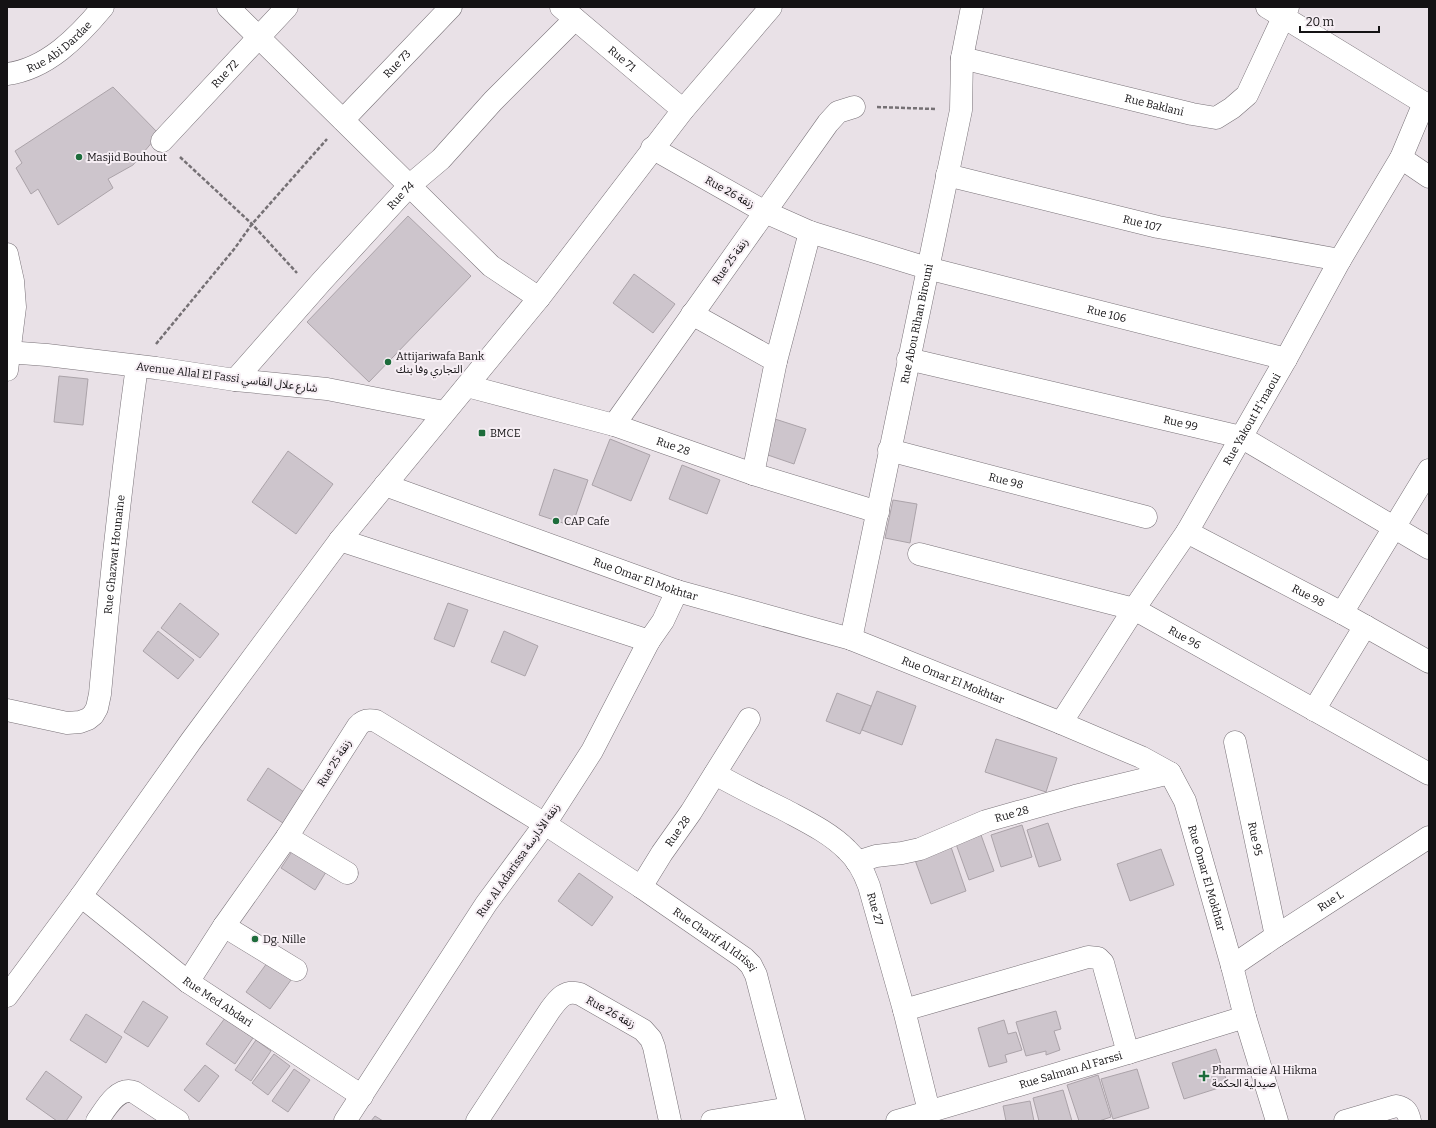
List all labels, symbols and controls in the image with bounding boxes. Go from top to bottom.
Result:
scale bar [1300,8,1379,34]
text: 20 m [1306,15,1335,29]
street label: Rue Abi Dardae [25,18,95,76]
street label: Rue 71 [605,44,639,75]
street label: Rue 73 [381,47,414,81]
street label: Rue 72 [209,57,241,91]
street label: Rue Baklani [1123,92,1186,119]
place label: Masjid Bouhout [87,151,167,164]
marker: Masjid Bouhout [74,152,84,162]
street label: Rue 26 زنقة [703,174,757,211]
street label: Rue 74 [385,178,417,213]
street label: Rue 107 [1121,213,1163,235]
street label: Rue 25 زنقة [710,236,751,287]
street label: Rue Abou Rihan Birouni [898,262,936,385]
street label: Rue 106 [1086,303,1128,325]
place label: Attijariwafa Bank التجاري وفا بنك [396,350,485,379]
marker: Attijariwafa Bank التجاري وفا بنك [383,357,393,367]
street label: Avenue Allal El Fassi شارع علال الفاسي [135,360,319,398]
street label: Rue Yakout H'maoui [1221,370,1284,468]
street label: Rue 99 [1162,413,1199,434]
place label: BMCE [490,427,521,440]
marker: BMCE [477,428,487,438]
street label: Rue 28 [655,434,692,458]
street label: Rue 98 [987,470,1025,492]
street label: Rue Ghazwat Hounaine [102,494,128,615]
place label: CAP Cafe [564,515,610,528]
marker: CAP Cafe [551,516,561,526]
street label: Rue Omar El Mokhtar [591,555,699,603]
street label: Rue 98 [1290,582,1327,610]
street label: Rue 96 [1166,624,1203,652]
street label: Rue Omar El Mokhtar [900,654,1006,707]
street label: Rue 25 زنقة [315,737,354,789]
street label: Rue Al Adarissa زنقة الأدارسة [474,801,563,920]
street label: Rue 28 [993,803,1030,825]
street label: Rue 28 [663,813,693,849]
street label: Rue 95 [1245,821,1265,857]
street label: Rue Omar El Mokhtar [1185,823,1228,933]
street label: Rue L [1315,888,1346,914]
street label: Rue 27 [864,891,886,927]
street label: Rue Charif Al Idrissi [670,905,760,974]
place label: Dg. Nille [263,933,306,946]
marker: Dg. Nille [250,934,260,944]
street label: Rue Med Abdari [180,974,256,1030]
street label: Rue 26 زنقة [584,994,638,1031]
street label: Rue Salman Al Farssi [1018,1049,1125,1092]
place label: Pharmacie Al Hikma صيدلية الحكمة [1212,1064,1317,1090]
marker: Pharmacie Al Hikma صيدلية الحكمة [1199,1071,1209,1081]

